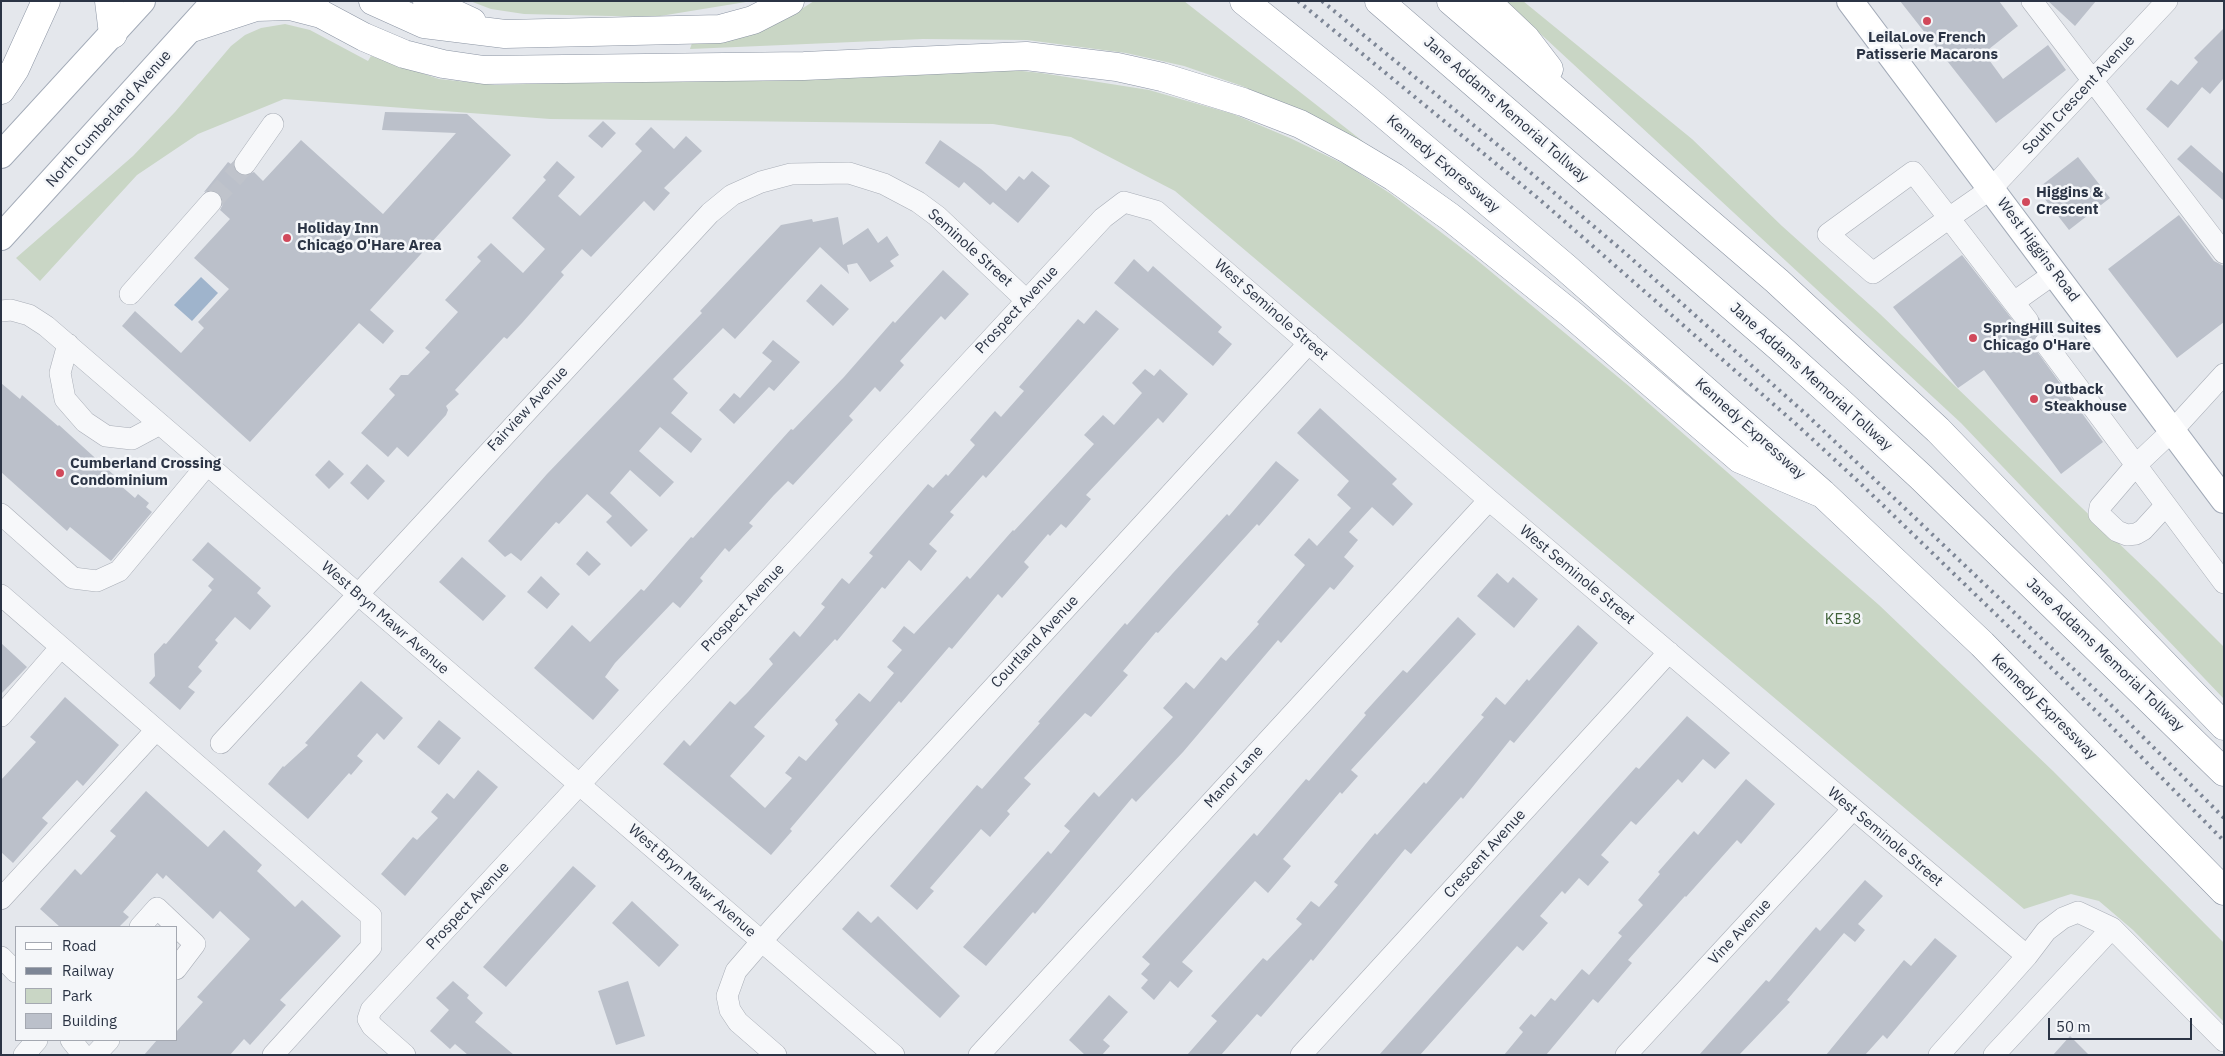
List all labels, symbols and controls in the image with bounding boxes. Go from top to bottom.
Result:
marker: LeilaLove French Patisserie Macarons [1921,15,1933,27]
place label: LeilaLove French Patisserie Macarons [1856,29,1998,64]
street label: South Crescent Avenue [2019,32,2139,158]
street label: Jane Addams Memorial Tollway [1420,33,1592,187]
street label: North Cumberland Avenue [43,47,175,191]
street label: Kennedy Expressway [1383,111,1503,217]
place label: Higgins & Crescent [2036,184,2103,219]
street label: West Higgins Road [1993,195,2083,305]
marker: Higgins & Crescent [2020,196,2032,208]
street label: Seminole Street [924,205,1016,291]
place label: Holiday Inn Chicago O'Hare Area [297,220,442,255]
marker: Holiday Inn Chicago O'Hare Area [281,232,293,244]
street label: West Seminole Street [1210,256,1332,364]
street label: Prospect Avenue [972,262,1062,358]
street label: Jane Addams Memorial Tollway [1726,299,1896,455]
place label: SpringHill Suites Chicago O'Hare [1983,320,2101,355]
marker: SpringHill Suites Chicago O'Hare [1967,332,1979,344]
street label: Fairview Avenue [484,363,572,455]
street label: Kennedy Expressway [1691,375,1809,483]
place label: Outback Steakhouse [2044,381,2127,416]
marker: Outback Steakhouse [2028,393,2040,405]
place label: Cumberland Crossing Condominium [70,455,221,490]
marker: Cumberland Crossing Condominium [54,467,66,479]
street label: West Seminole Street [1516,521,1638,629]
street label: West Bryn Mawr Avenue [318,558,452,678]
street label: Prospect Avenue [698,560,788,656]
street label: Jane Addams Memorial Tollway [2022,575,2188,735]
street label: Courtland Avenue [987,592,1083,692]
park label: KE38 [1825,611,1861,629]
street label: Kennedy Expressway [1987,650,2101,764]
street label: Manor Lane [1201,742,1267,812]
street label: West Seminole Street [1824,783,1946,891]
street label: Crescent Avenue [1440,806,1530,902]
street label: West Bryn Mawr Avenue [625,821,759,941]
street label: Prospect Avenue [423,858,513,954]
street label: Vine Avenue [1705,895,1775,969]
legend [15,926,178,1041]
text: Road [62,936,97,955]
text: Railway [62,961,114,980]
text: Park [62,986,92,1005]
scale bar [2050,1008,2194,1040]
text: Building [62,1011,117,1030]
text: 50 m [2056,1017,2091,1036]

